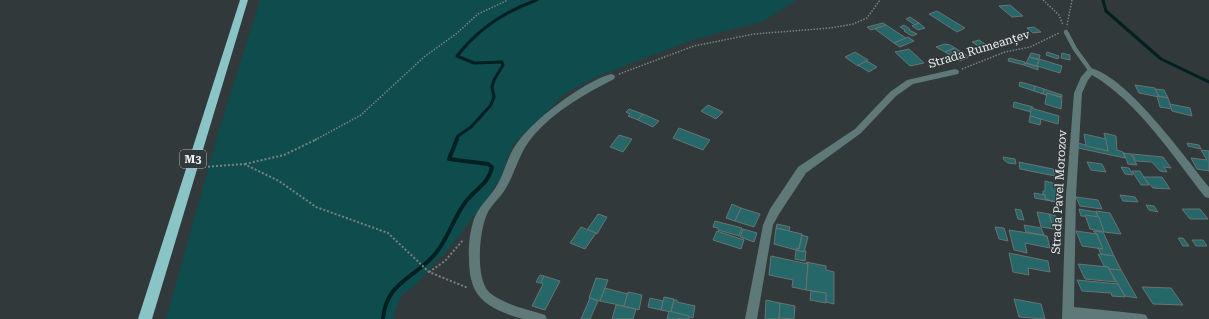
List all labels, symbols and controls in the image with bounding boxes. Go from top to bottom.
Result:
street label: Strada Rumeanțev [926,27,1032,72]
street label: Strada Pavel Morozov [1049,129,1069,254]
road number: M3 [180,150,206,168]

